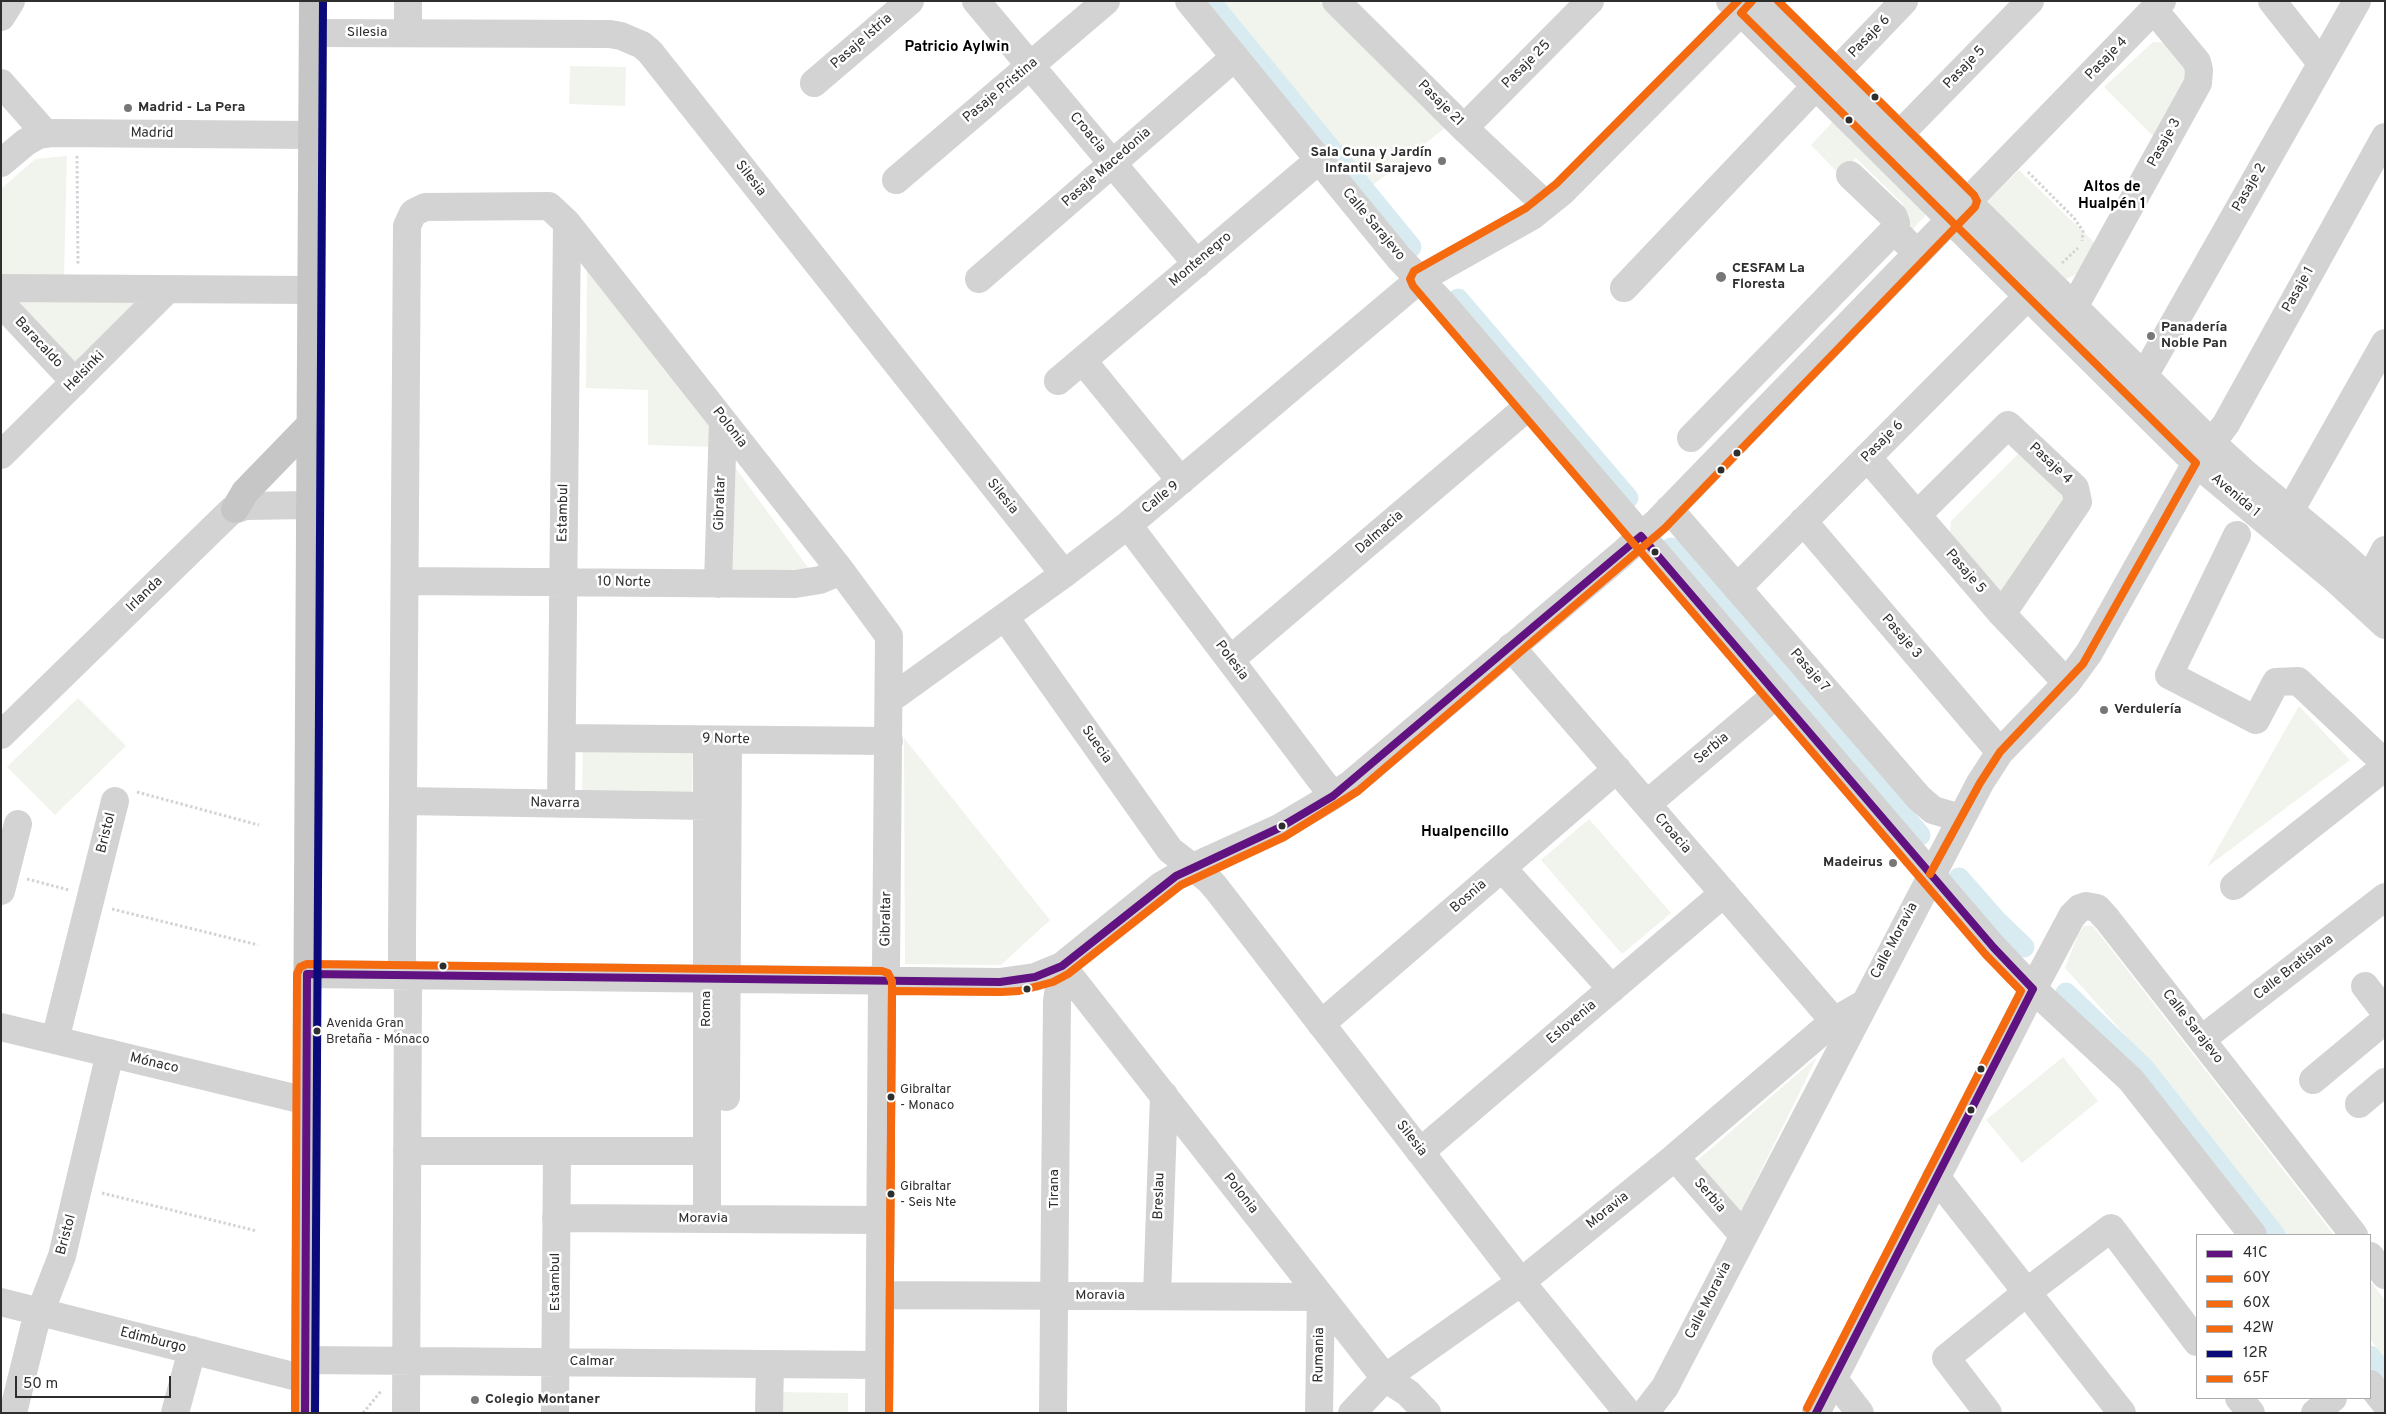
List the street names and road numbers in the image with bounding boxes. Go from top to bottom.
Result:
street label: Pasaje Istria [828,11,896,73]
street label: Pasaje 6 [1846,12,1894,62]
street label: Silesia [347,25,387,41]
street label: Pasaje 4 [2082,34,2132,84]
street label: Pasaje 25 [1499,37,1555,93]
street label: Pasaje 5 [1940,43,1990,93]
street label: Pasaje Pristina [960,55,1042,127]
street label: Pasaje 21 [1413,77,1467,131]
street label: Croacia [1065,109,1109,157]
street label: Pasaje 3 [2145,116,2185,170]
street label: Madrid [130,125,174,143]
street label: Pasaje Macedonia [1059,125,1155,211]
street label: Silesia [731,158,769,200]
street label: Pasaje 2 [2229,161,2271,215]
street label: Calle Sarajevo [1338,185,1408,265]
street label: Montenegro [1166,229,1236,291]
street label: Pasaje 1 [2280,264,2318,316]
street label: Baracaldo [10,314,66,372]
street label: Helsinki [61,348,109,396]
street label: Polonia [708,404,750,452]
street label: Pasaje 6 [1858,417,1908,467]
street label: Pasaje 4 [2025,440,2075,488]
street label: Avenida 1 [2207,471,2263,521]
street label: Gibraltar [712,475,730,531]
street label: Silesia [983,476,1021,518]
street label: Calle 9 [1139,478,1183,518]
street label: Estambul [555,484,573,542]
street label: Dalmacia [1353,508,1407,558]
street label: Pasaje 5 [1941,546,1989,598]
street label: Irlanda [123,574,167,616]
street label: 10 Norte [597,574,651,592]
street label: Pasaje 3 [1877,612,1925,662]
street label: Polesia [1211,638,1251,684]
street label: Pasaje 7 [1786,646,1832,696]
street label: Suecia [1077,723,1115,767]
street label: Serbia [1691,730,1733,768]
street label: 9 Norte [702,731,750,749]
street label: Navarra [530,795,580,813]
street label: Bristol [94,811,120,855]
street label: Croacia [1650,811,1694,857]
street label: Bosnia [1448,877,1490,917]
street label: Gibraltar [878,891,896,947]
street label: Calle Moravia [1868,900,1922,982]
street label: Calle Bratislava [2251,932,2337,1004]
street label: Calle Sarajevo [2158,987,2226,1067]
street label: Roma [699,991,715,1027]
street label: Eslovenia [1544,997,1600,1049]
street label: Mónaco [128,1050,180,1078]
street label: Silesia [1392,1118,1430,1160]
street label: Tirana [1047,1169,1063,1209]
street label: Polonia [1219,1170,1261,1218]
street label: Breslau [1151,1172,1169,1220]
street label: Serbia [1690,1175,1728,1217]
street label: Moravia [1583,1189,1633,1233]
street label: Moravia [678,1211,728,1227]
street label: Bristol [54,1213,80,1257]
street label: Estambul [548,1253,564,1311]
street label: Calle Moravia [1682,1260,1736,1342]
street label: Moravia [1075,1288,1125,1304]
street label: Edimburgo [118,1325,188,1357]
street label: Rumania [1311,1327,1329,1383]
street label: Calmar [569,1354,615,1370]

